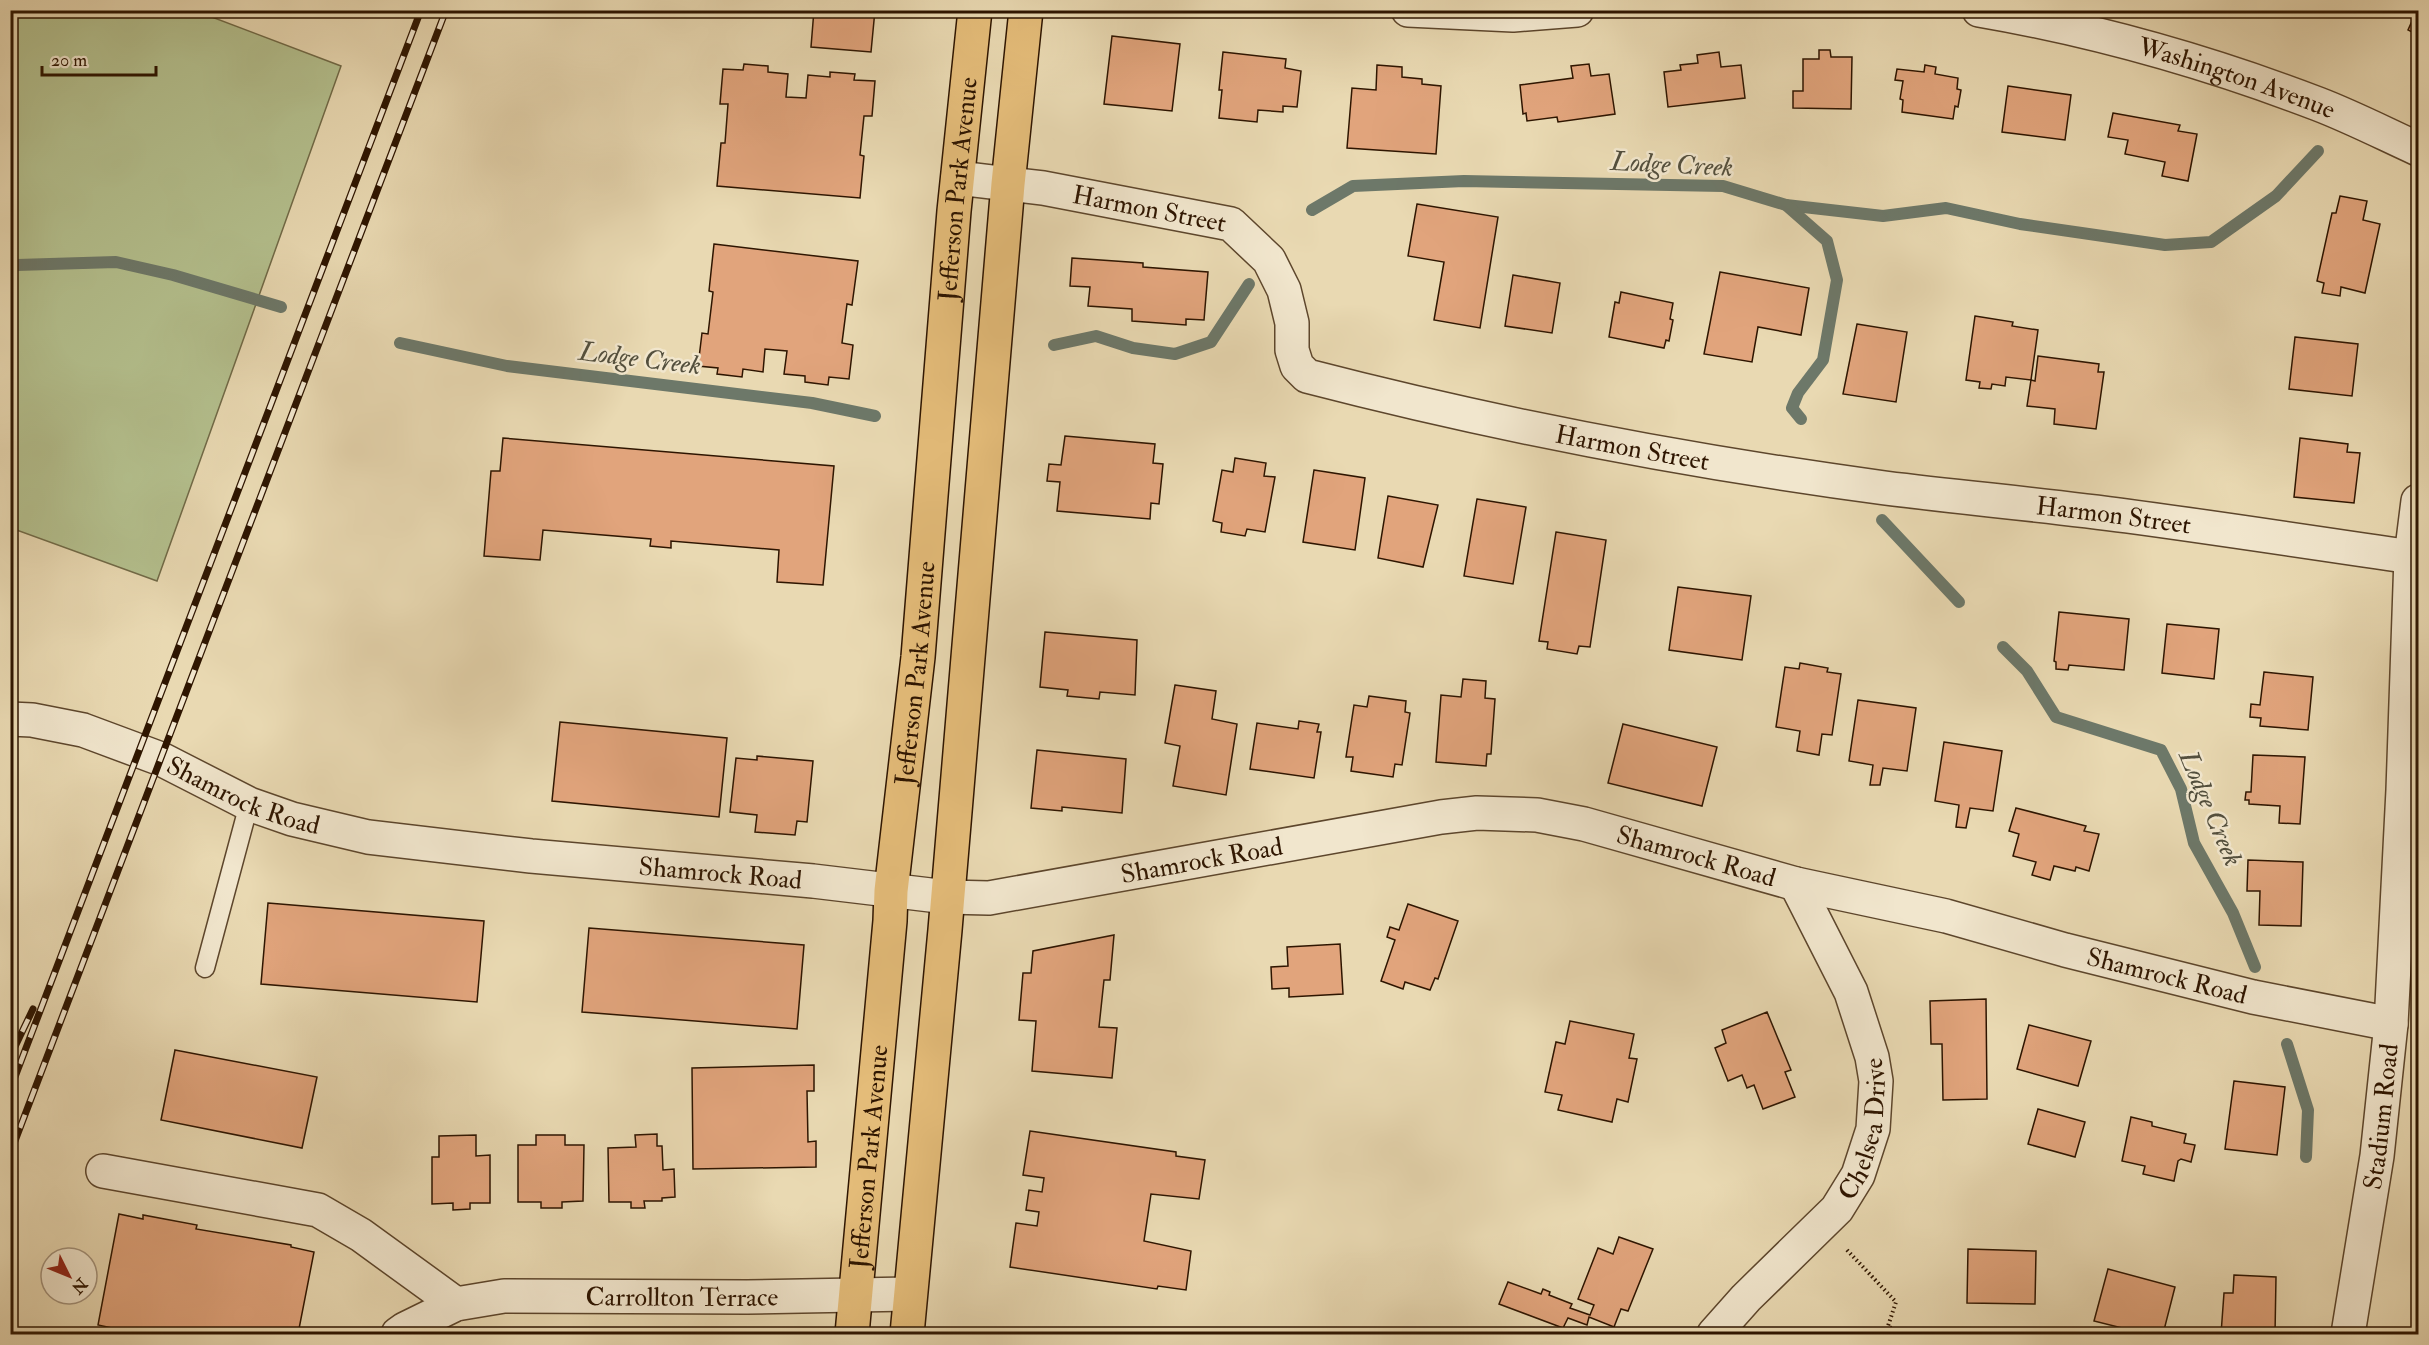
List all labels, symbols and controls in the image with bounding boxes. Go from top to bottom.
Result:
street label: Washington Avenue [2134,31,2340,126]
scale bar [42,39,156,77]
text: 20 m [51,49,87,72]
street label: Jefferson Park Avenue [932,75,985,303]
water label: Lodge Creek [1609,145,1734,184]
street label: Harmon Street [1070,179,1229,240]
water label: Lodge Creek [576,335,703,382]
street label: Harmon Street [1552,418,1712,478]
street label: Harmon Street [2034,490,2193,542]
street label: Jefferson Park Avenue [888,560,943,788]
water label: Lodge Creek [2171,744,2250,871]
street label: Shamrock Road [161,750,323,842]
street label: Shamrock Road [1613,819,1779,895]
street label: Shamrock Road [1118,831,1285,891]
street label: Shamrock Road [637,851,804,897]
street label: Shamrock Road [2083,941,2250,1012]
street label: Stadium Road [2357,1042,2406,1192]
street label: Jefferson Park Avenue [843,1043,896,1271]
street label: Chelsea Drive [1831,1055,1893,1206]
north arrow [39,1246,99,1306]
text: N [67,1273,92,1298]
street label: Carrollton Terrace [586,1281,779,1314]

